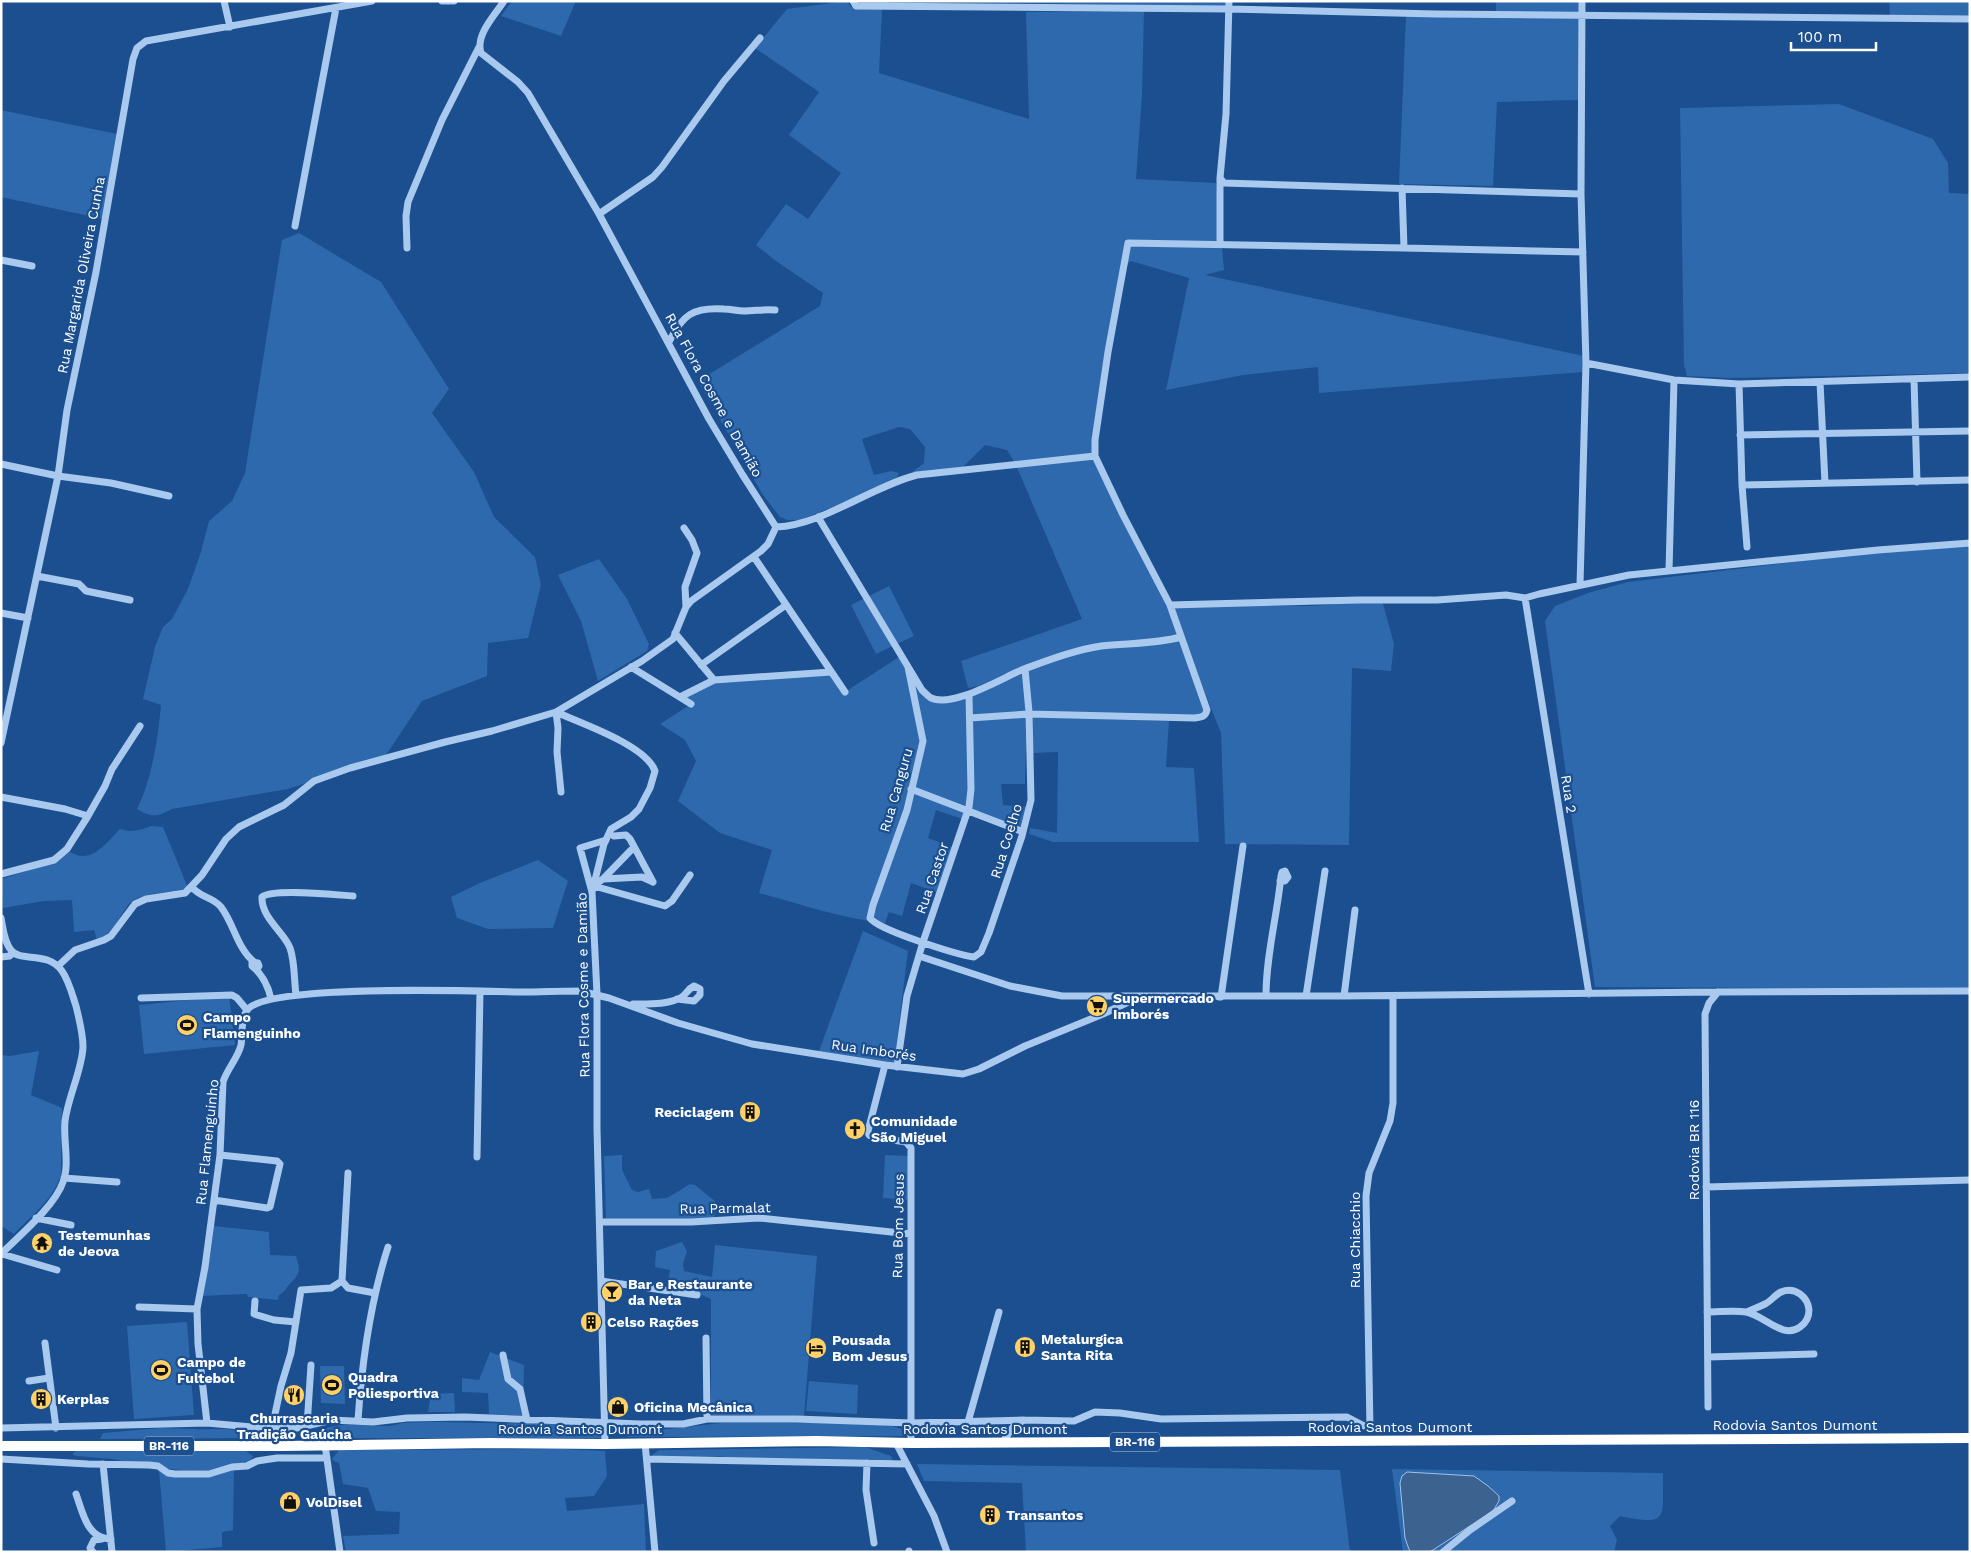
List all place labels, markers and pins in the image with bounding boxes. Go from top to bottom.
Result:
place label: Supermercado Imborés [1113,990,1214,1022]
supermarket icon: Supermercado Imborés [1085,994,1109,1018]
place label: Campo Flamenguinho [203,1009,301,1041]
sports icon: Campo Flamenguinho [175,1013,199,1037]
building icon: Reciclagem [738,1100,762,1124]
place label: Reciclagem [654,1104,734,1120]
place label: Comunidade São Miguel [871,1113,957,1145]
church icon: Comunidade São Miguel [843,1117,867,1141]
place label: Testemunhas de Jeova [58,1227,151,1259]
temple icon: Testemunhas de Jeova [30,1231,54,1255]
place label: Bar e Restaurante da Neta [628,1276,753,1308]
bar icon: Bar e Restaurante da Neta [600,1280,624,1304]
building icon: Celso Rações [579,1310,603,1334]
place label: Celso Rações [607,1314,699,1330]
place label: Metalurgica Santa Rita [1041,1331,1124,1363]
place label: Pousada Bom Jesus [832,1332,908,1364]
building icon: Metalurgica Santa Rita [1013,1335,1037,1359]
hotel icon: Pousada Bom Jesus [804,1336,828,1360]
place label: Campo de Fultebol [177,1354,246,1386]
sports icon: Campo de Fultebol [149,1358,173,1382]
place label: Quadra Poliesportiva [348,1369,440,1401]
sports icon: Quadra Poliesportiva [320,1373,344,1397]
restaurant icon: Churrascaria Tradição Gaúcha [282,1383,306,1407]
building icon: Kerplas [29,1387,53,1411]
place label: Kerplas [57,1391,110,1407]
shop icon: Oficina Mecânica [606,1395,630,1419]
place label: Oficina Mecânica [634,1399,753,1415]
place label: Churrascaria Tradição Gaúcha [236,1410,352,1442]
shop icon: VolDisel [278,1490,302,1514]
place label: VolDisel [306,1494,362,1510]
building icon: Transantos [978,1503,1002,1527]
place label: Transantos [1006,1507,1084,1523]

